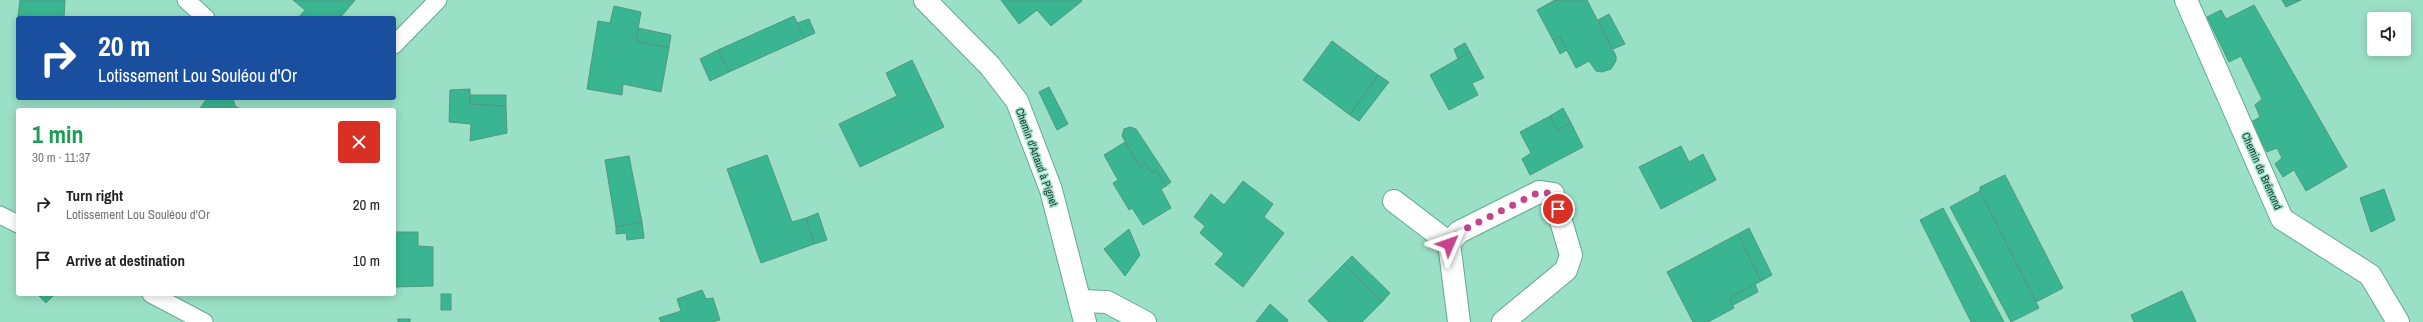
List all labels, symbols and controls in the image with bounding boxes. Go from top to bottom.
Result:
map controls [2367,12,2411,56]
button: sound [2367,12,2411,56]
text: 20 m [98,27,150,65]
icon: right [32,32,84,84]
text: Lotissement Lou Souléou d'Or [98,63,297,88]
street label: Chemin d'Artaud à Pignet [1013,106,1061,208]
text: 1 min [32,118,83,150]
button: close [338,121,380,163]
street label: Chemin de Brémond [2239,130,2285,212]
text: 30 m · 11:37 [32,149,91,166]
text: Turn right [66,185,123,206]
pin [1541,192,1575,226]
icon: right [32,193,54,215]
text: 20 m [353,194,380,215]
icon: arrive [1547,198,1569,220]
text: Lotissement Lou Souléou d'Or [66,206,210,223]
position arrow [1428,223,1470,265]
icon: arrive [32,249,54,271]
text: Arrive at destination [66,250,185,271]
text: 10 m [353,250,380,271]

